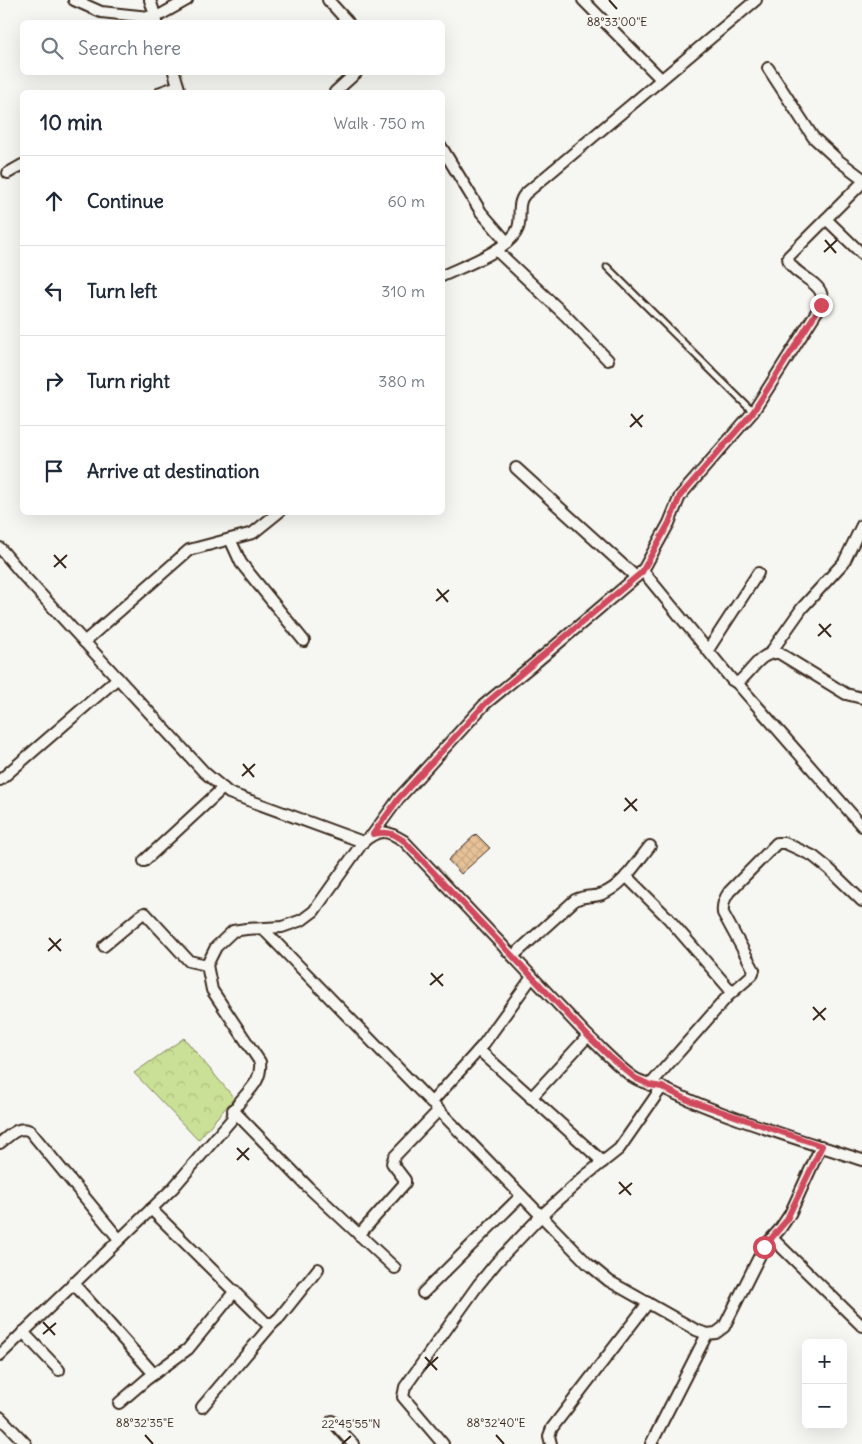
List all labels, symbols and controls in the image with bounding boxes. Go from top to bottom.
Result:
text: 88°33'00"E [587,14,647,29]
search box [20,20,445,75]
icon: search [38,34,66,62]
text: Search here [78,36,181,60]
text: 10 min [40,109,102,136]
text: Walk · 750 m [334,113,425,133]
icon: ahead [40,187,68,215]
text: Continue [87,189,164,213]
text: 60 m [387,191,425,211]
icon: left [40,277,68,305]
text: Turn left [87,279,157,303]
text: 310 m [381,281,425,301]
route end [810,294,833,317]
icon: right [40,367,68,395]
text: Turn right [87,369,170,393]
text: 380 m [378,371,425,391]
icon: arrive [40,457,68,485]
text: Arrive at destination [87,459,260,483]
route start [753,1236,776,1259]
map controls [802,1339,847,1429]
button: + [802,1339,847,1384]
button: − [802,1384,847,1429]
text: 88°32'35"E [116,1415,174,1430]
text: 88°32'40"E [466,1415,526,1430]
text: 22°45'55"N [321,1416,381,1431]

